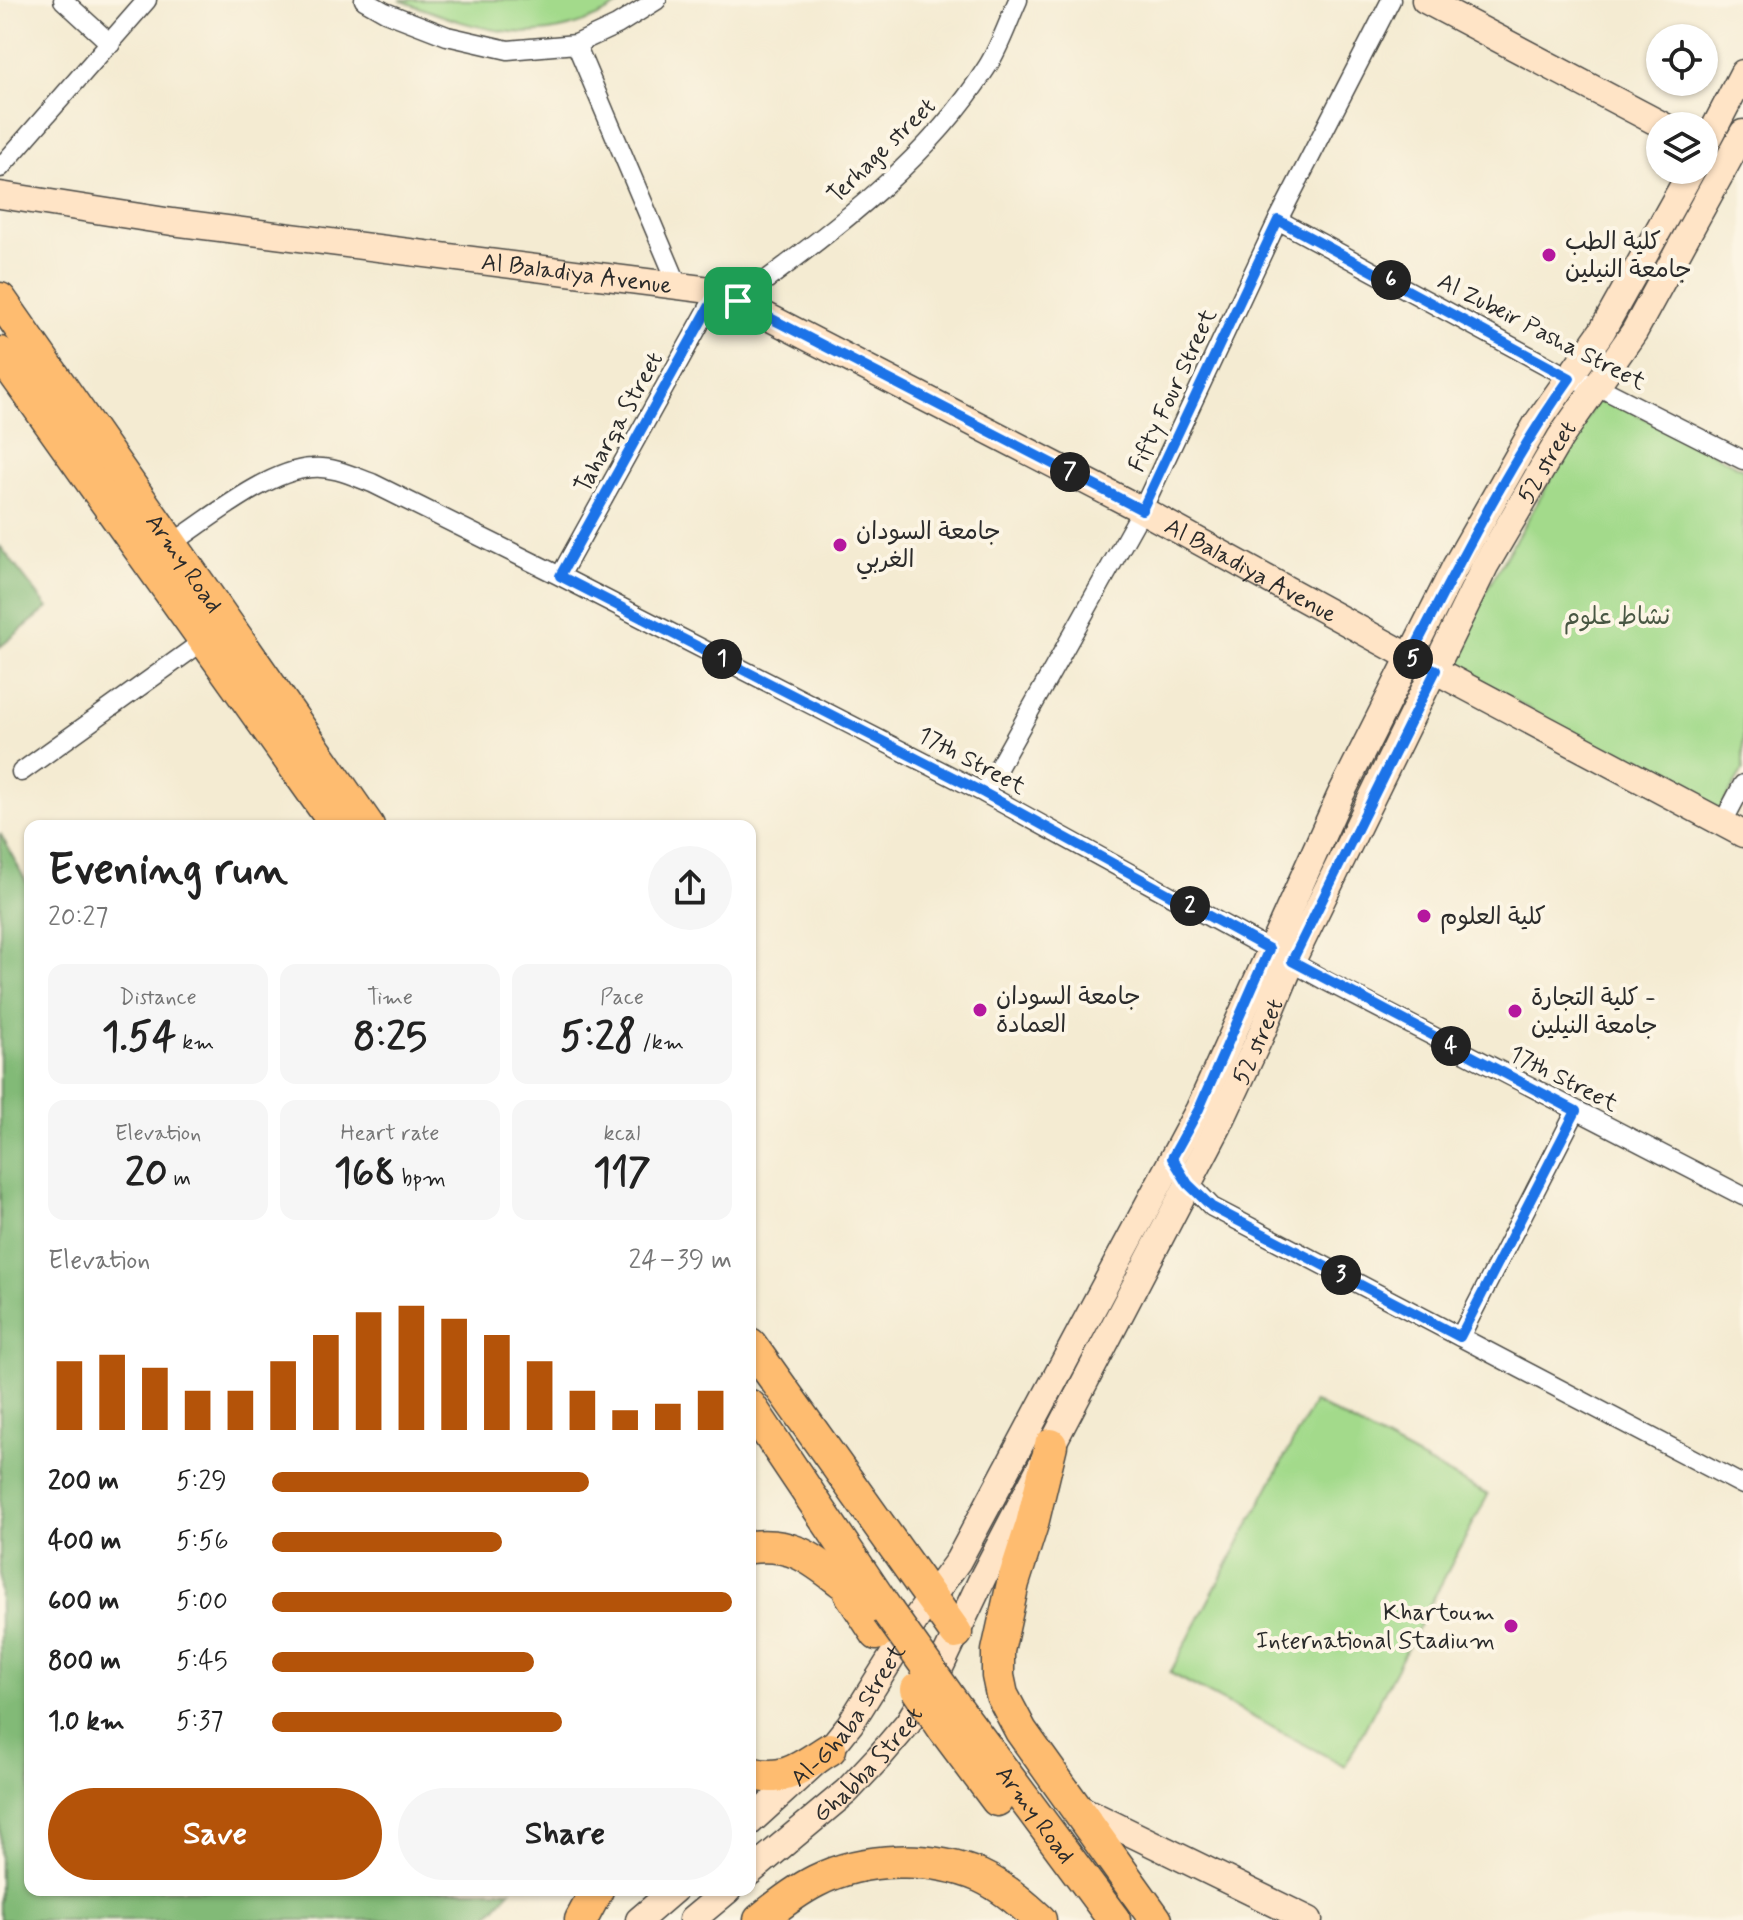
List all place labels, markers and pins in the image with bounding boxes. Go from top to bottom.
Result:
place label: كلية الطب جامعة النيلين [1565,227,1692,286]
marker: كلية الطب جامعة النيلين [1540,246,1558,264]
pin: 6 [1371,260,1411,300]
pin [704,267,772,335]
pin: 7 [1050,452,1090,492]
place label: جامعة السودان الغربي [856,517,1001,580]
marker: جامعة السودان الغربي [831,536,849,554]
pin: 1 [702,639,742,679]
pin: 5 [1393,639,1433,679]
pin: 2 [1170,886,1210,926]
place label: كلية العلوم [1440,902,1546,934]
marker: كلية العلوم [1415,907,1433,925]
place label: جامعة السودان العمادة [996,982,1141,1041]
place label: كلية التجارة - جامعة النيلين [1531,983,1658,1042]
marker: جامعة السودان العمادة [971,1001,989,1019]
marker: كلية التجارة - جامعة النيلين [1506,1002,1524,1020]
pin: 4 [1431,1026,1471,1066]
pin: 3 [1321,1255,1361,1295]
place label: Khartoum International Stadium [1256,1598,1495,1657]
marker: Khartoum International Stadium [1502,1617,1520,1635]

